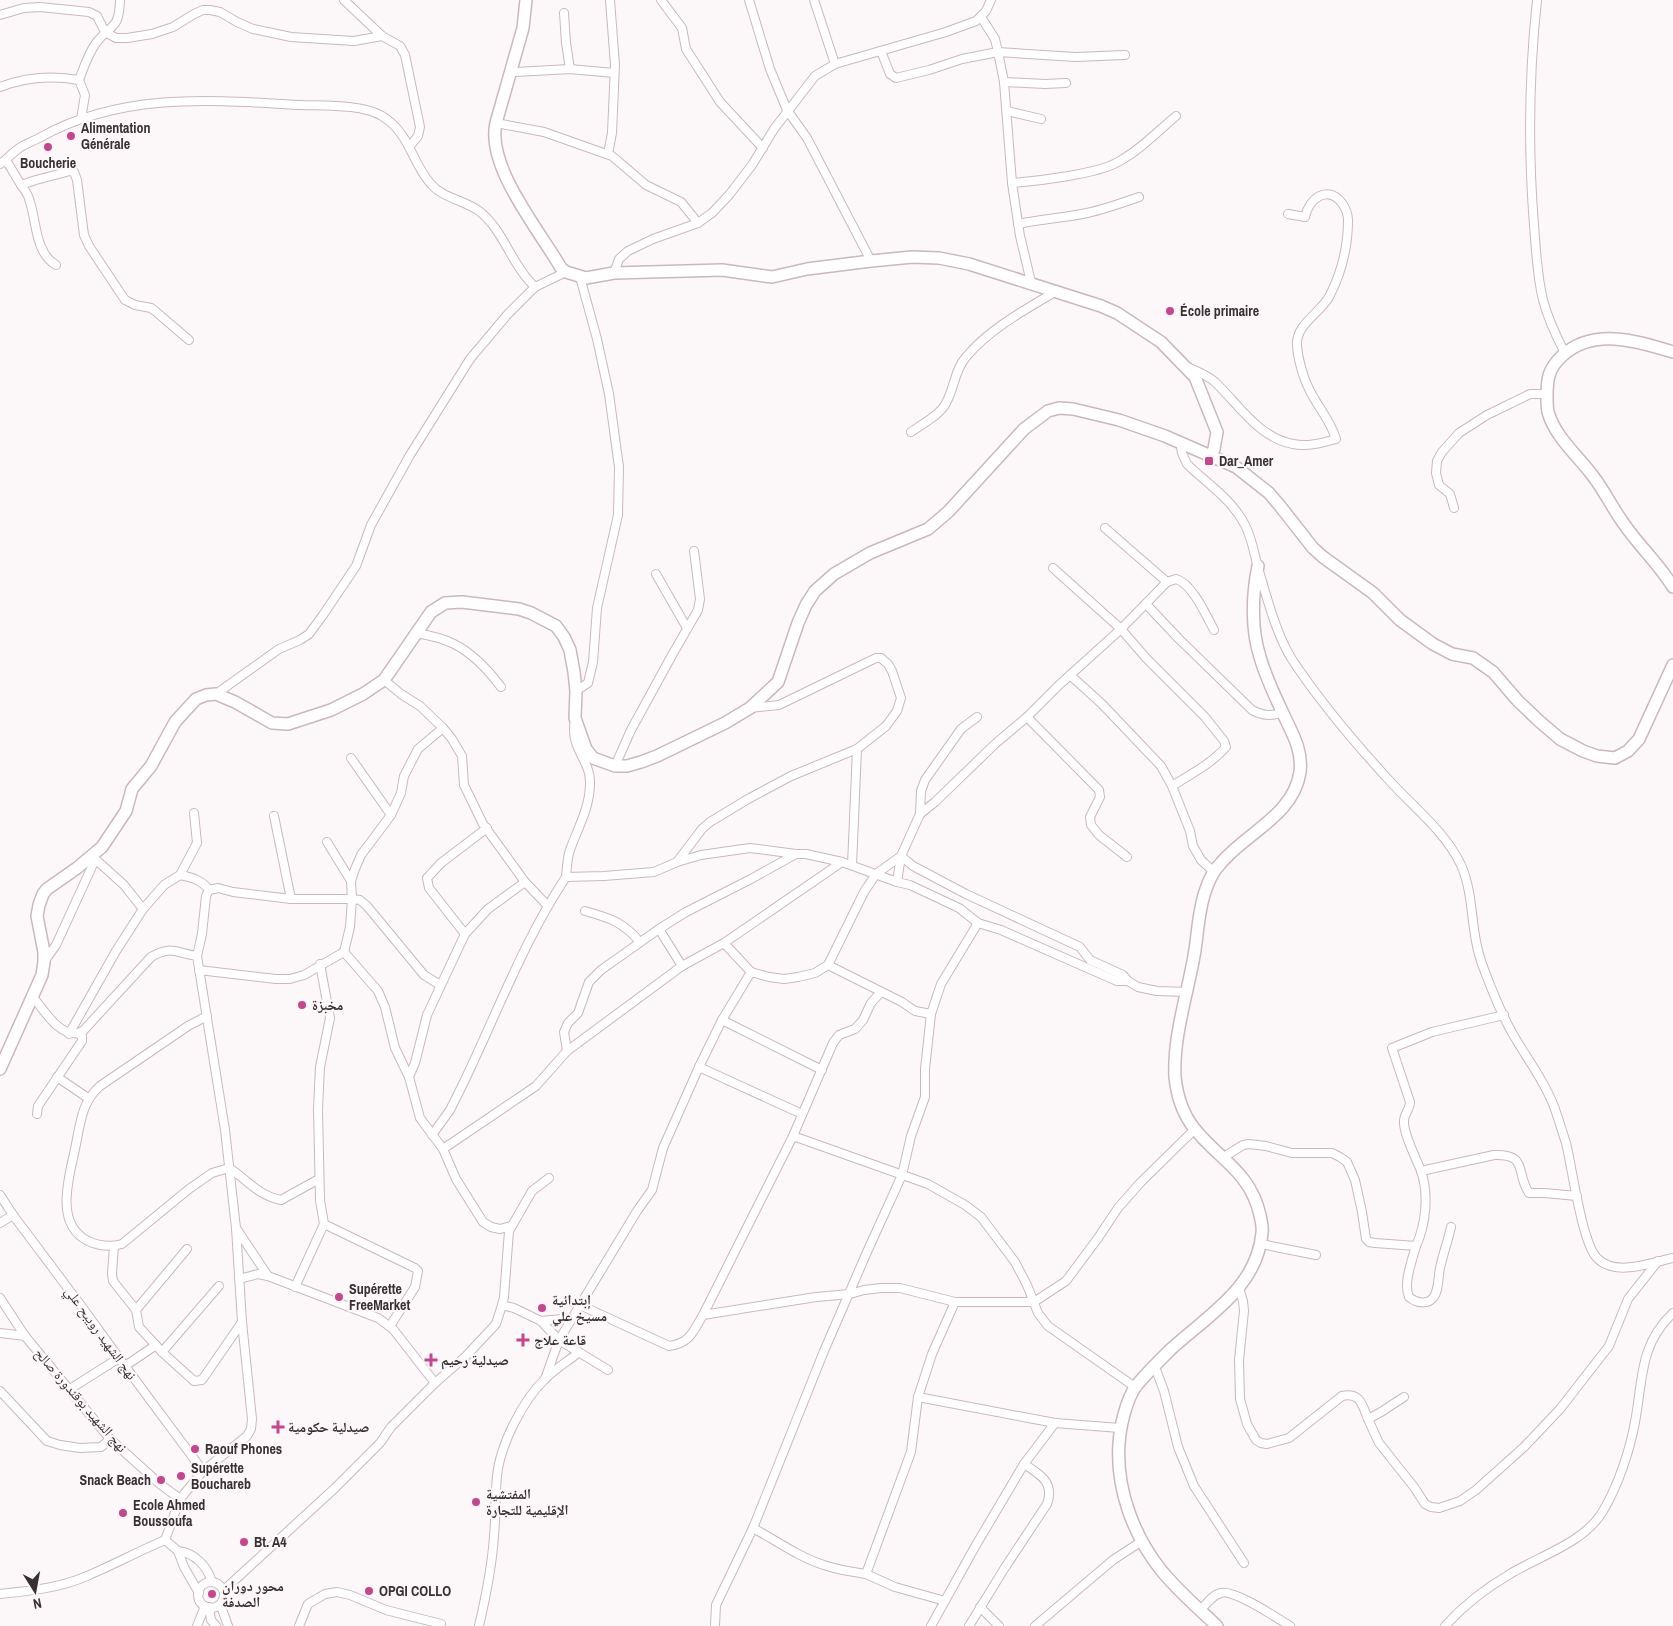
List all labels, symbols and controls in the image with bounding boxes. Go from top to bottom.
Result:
place label: Alimentation Générale [81,119,151,153]
marker: Alimentation Générale [65,130,77,142]
marker: Boucherie [42,141,54,153]
place label: Boucherie [20,154,76,172]
place label: École primaire [1180,302,1259,320]
marker: École primaire [1164,305,1176,317]
place label: Dar_Amer [1219,452,1274,470]
marker: Dar_Amer [1203,455,1215,467]
place label: مخبزة [312,996,343,1014]
marker: مخبزة [296,999,308,1011]
place label: Supérette FreeMarket [349,1280,410,1314]
street label: نهج الشهيد رويبح علي [59,1283,141,1385]
marker: Supérette FreeMarket [333,1291,345,1303]
place label: إبتدائية مسيخ علي [552,1291,607,1327]
marker: إبتدائية مسيخ علي [536,1302,548,1314]
place label: قاعة علاج [534,1331,586,1349]
marker: قاعة علاج [516,1333,530,1347]
street label: نهج الشهيد بوقندورة صالح [30,1344,131,1457]
place label: صيدلية رحيم [441,1351,509,1370]
marker: صيدلية رحيم [425,1354,437,1366]
place label: صيدلية حكومية [288,1418,369,1436]
marker: صيدلية حكومية [272,1421,284,1433]
place label: Raouf Phones [205,1440,282,1458]
marker: Raouf Phones [189,1443,201,1455]
place label: Supérette Bouchareb [191,1459,251,1493]
marker: Supérette Bouchareb [175,1470,187,1482]
place label: Snack Beach [80,1471,151,1489]
marker: Snack Beach [155,1474,167,1486]
place label: المفتشية الإقليمية للتجارة [486,1485,569,1519]
place label: Ecole Ahmed Boussoufa [133,1496,205,1530]
marker: المفتشية الإقليمية للتجارة [470,1496,482,1508]
marker: Ecole Ahmed Boussoufa [117,1507,129,1519]
place label: Bt. A4 [254,1533,287,1551]
marker: Bt. A4 [238,1536,250,1548]
north arrow [10,1566,60,1616]
place label: محور دوران الصدفة [222,1577,284,1611]
place label: OPGI COLLO [379,1582,451,1600]
marker: OPGI COLLO [363,1585,375,1597]
marker: محور دوران الصدفة [206,1588,218,1600]
text: N [32,1594,43,1613]

